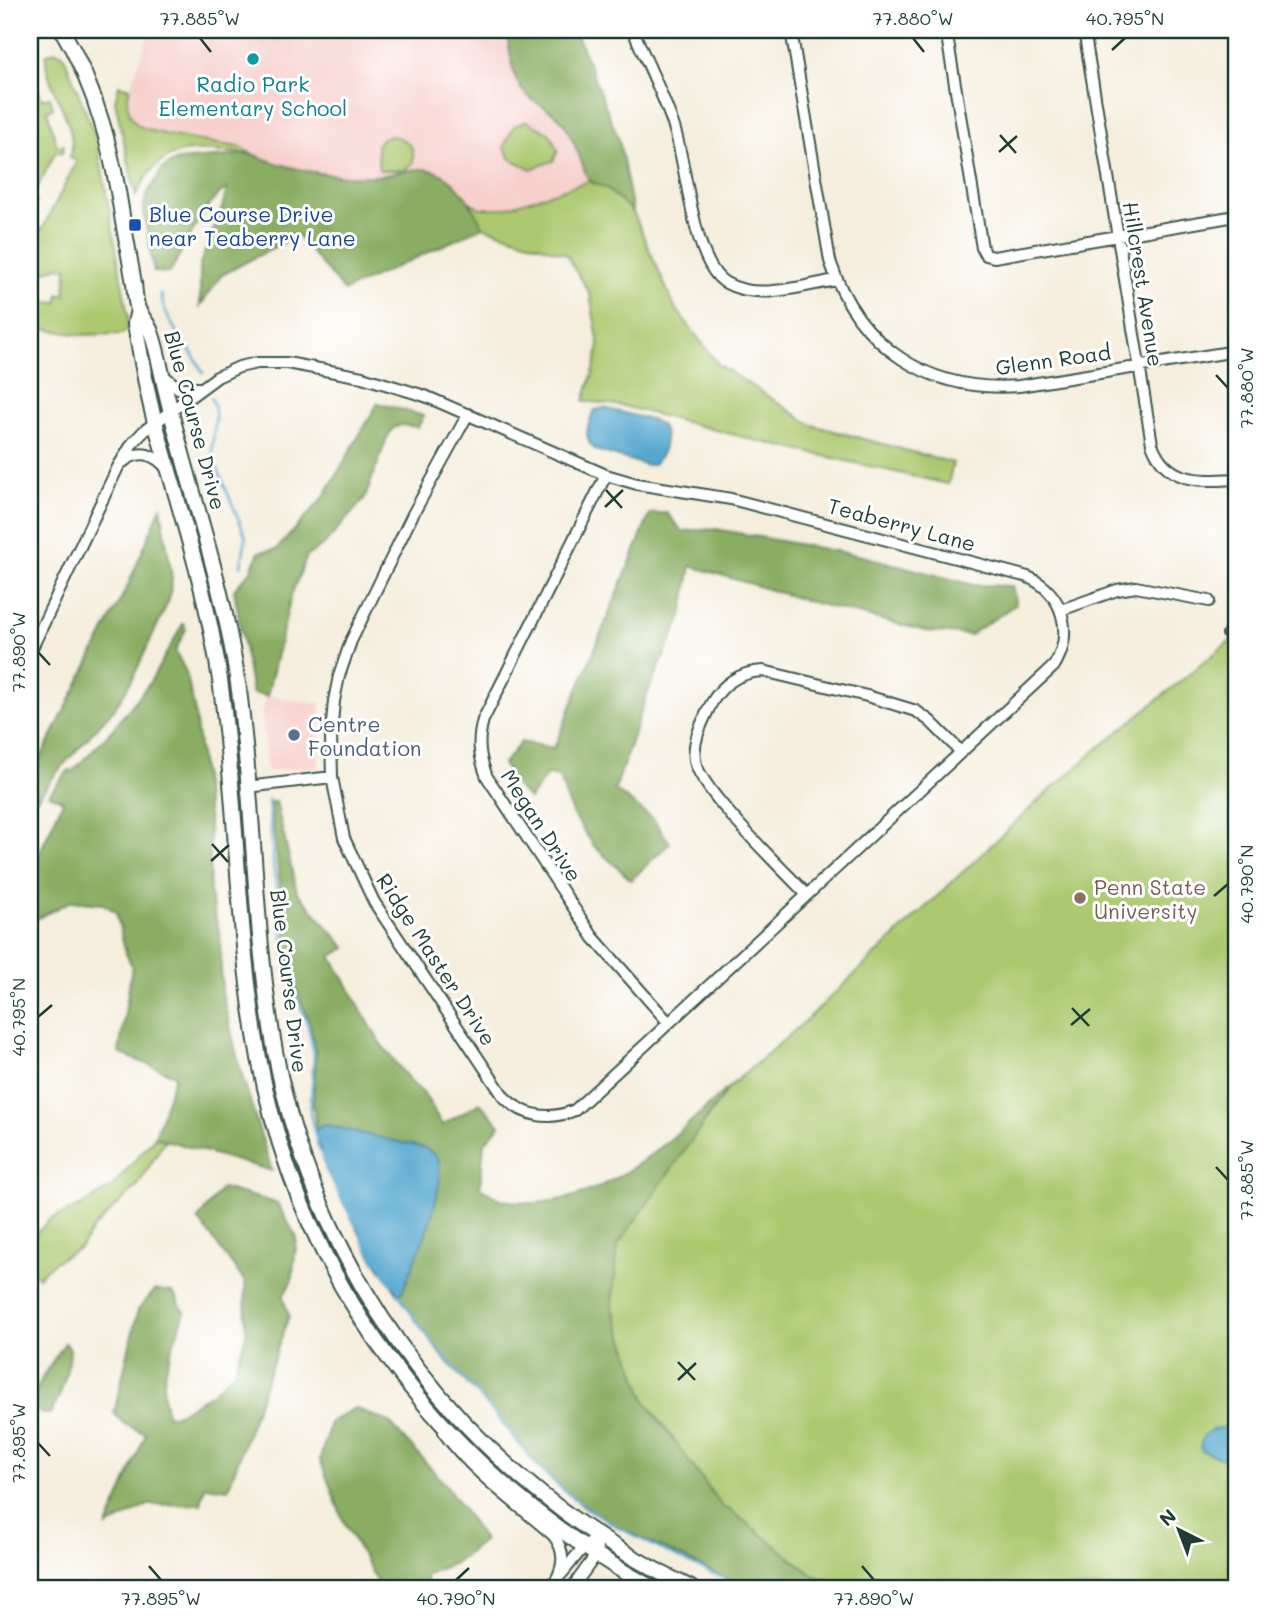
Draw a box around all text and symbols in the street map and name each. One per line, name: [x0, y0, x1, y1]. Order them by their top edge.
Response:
text: 77.885°W: [160, 6, 240, 30]
text: 77.880°W: [873, 6, 953, 30]
text: 40.795°N: [1086, 6, 1164, 30]
marker: Radio Park Elementary School: [245, 51, 261, 67]
place label: Radio Park Elementary School: [159, 70, 347, 121]
place label: Blue Course Drive near Teaberry Lane: [149, 200, 356, 251]
street label: Hillcrest Avenue: [1118, 200, 1170, 368]
marker: Blue Course Drive near Teaberry Lane: [127, 217, 143, 233]
street label: Blue Course Drive: [159, 327, 233, 513]
street label: Glenn Road: [994, 338, 1112, 380]
text: 77.880°W: [1234, 348, 1258, 428]
street label: Teaberry Lane: [825, 491, 979, 557]
text: 77.890°W: [6, 612, 30, 692]
place label: Centre Foundation: [308, 710, 421, 761]
marker: Centre Foundation: [286, 727, 302, 743]
street label: Megan Drive: [496, 764, 588, 886]
text: 40.790°N: [1234, 845, 1258, 923]
street label: Ridge Master Drive: [371, 868, 503, 1050]
place label: Penn State University: [1094, 873, 1206, 924]
street label: Blue Course Drive: [265, 888, 315, 1074]
marker: Penn State University: [1072, 890, 1088, 906]
text: 40.795°N: [6, 978, 30, 1056]
text: 77.885°W: [1234, 1140, 1258, 1220]
text: 77.895°W: [6, 1403, 30, 1483]
north arrow: [1144, 1496, 1214, 1566]
text: N: [1154, 1503, 1181, 1531]
text: 77.895°W: [121, 1586, 201, 1610]
text: 40.790°N: [417, 1586, 495, 1610]
text: 77.890°W: [834, 1586, 914, 1610]

